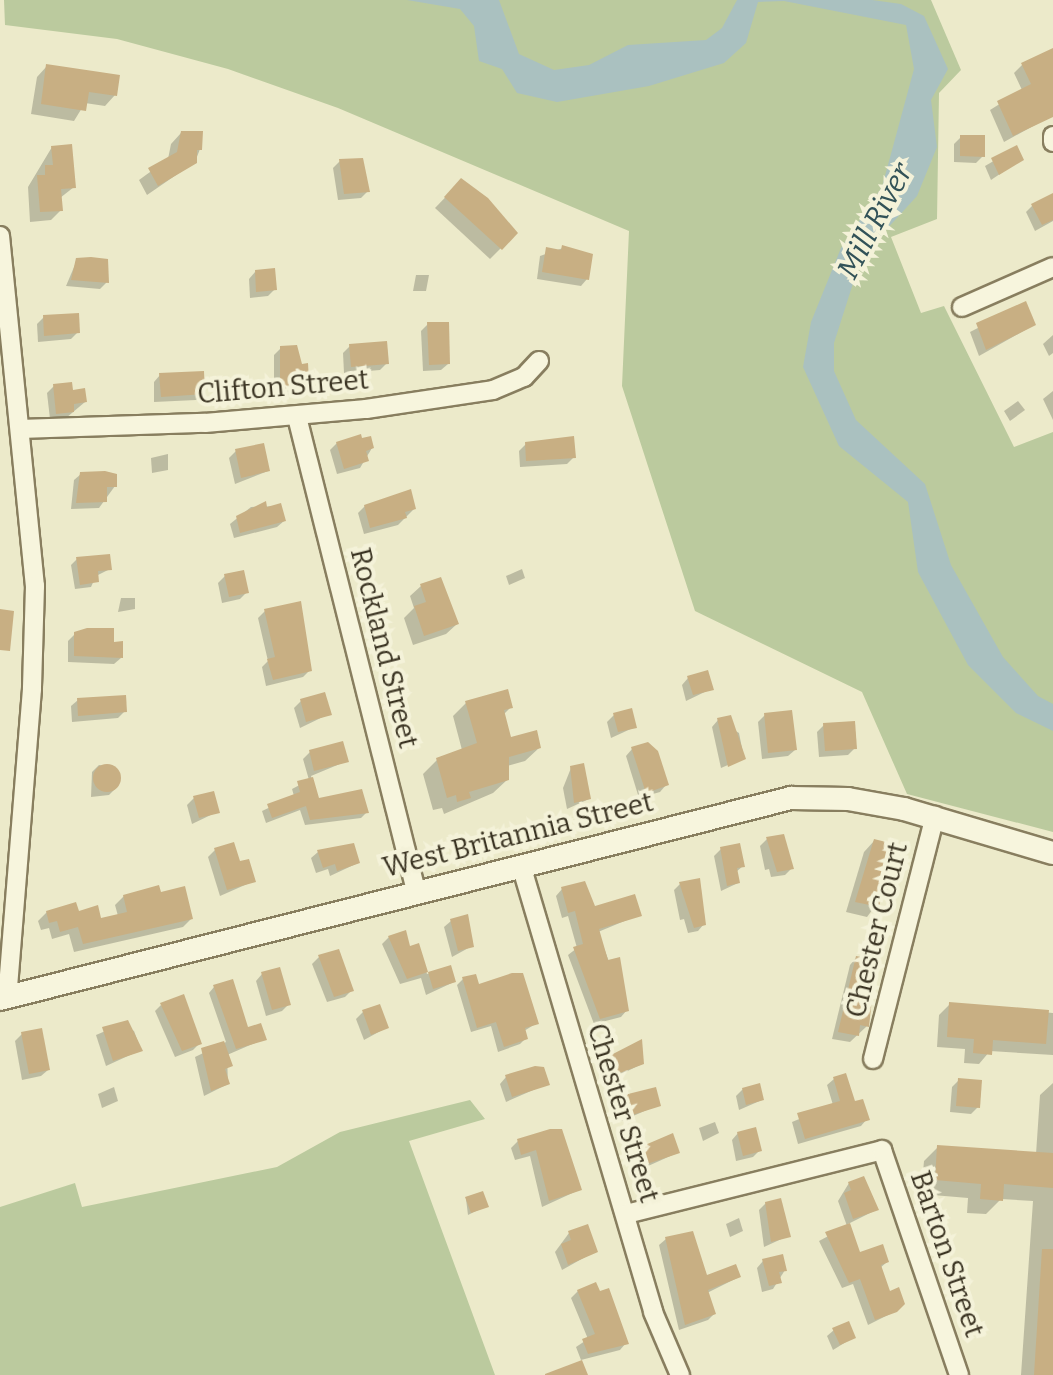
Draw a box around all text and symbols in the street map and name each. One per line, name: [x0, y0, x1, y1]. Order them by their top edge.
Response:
water label: Mill River: [830, 157, 920, 285]
street label: Clifton Street: [196, 363, 370, 411]
street label: Rockland Street: [343, 544, 425, 752]
street label: West Britannia Street: [379, 785, 657, 885]
street label: Chester Court: [839, 839, 915, 1021]
street label: Chester Street: [580, 1019, 666, 1207]
street label: Barton Street: [903, 1167, 991, 1341]

